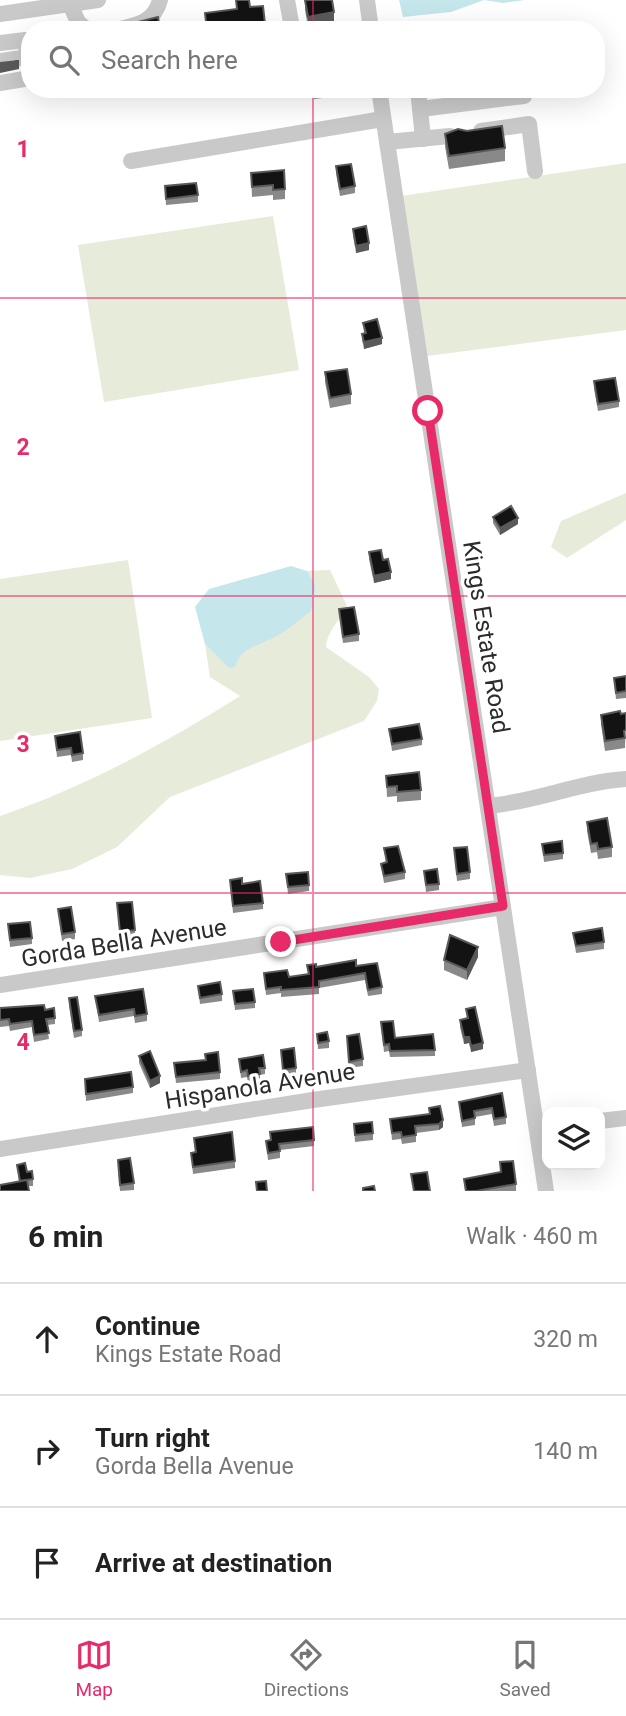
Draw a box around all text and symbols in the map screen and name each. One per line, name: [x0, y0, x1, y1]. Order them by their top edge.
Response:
search box: [21, 21, 605, 98]
icon: search: [45, 41, 83, 79]
text: Search here: [101, 45, 238, 75]
text: 1: [16, 136, 30, 163]
route start: [412, 395, 443, 426]
text: 2: [16, 434, 30, 461]
street label: Kings Estate Road: [457, 539, 515, 735]
text: 3: [16, 731, 30, 758]
street label: Gorda Bella Avenue: [19, 913, 229, 973]
route end: [265, 926, 296, 957]
text: 4: [16, 1029, 30, 1056]
street label: Hispanola Avenue: [163, 1057, 357, 1115]
map controls: [542, 1107, 605, 1170]
button: layers: [542, 1107, 605, 1170]
text: 6 min: [28, 1219, 103, 1254]
text: Walk · 460 m: [466, 1223, 598, 1250]
text: Continue: [95, 1311, 200, 1341]
icon: ahead: [28, 1320, 66, 1358]
text: 320 m: [533, 1326, 598, 1353]
text: Kings Estate Road: [95, 1341, 281, 1368]
text: Turn right: [95, 1423, 210, 1453]
icon: right: [28, 1432, 66, 1470]
text: 140 m: [533, 1438, 598, 1465]
text: Gorda Bella Avenue: [95, 1453, 294, 1480]
icon: arrive: [28, 1544, 66, 1582]
text: Arrive at destination: [95, 1548, 332, 1578]
tab: Map: [75, 1636, 113, 1701]
tab: Directions: [264, 1636, 349, 1701]
tab: Saved: [499, 1636, 551, 1701]

